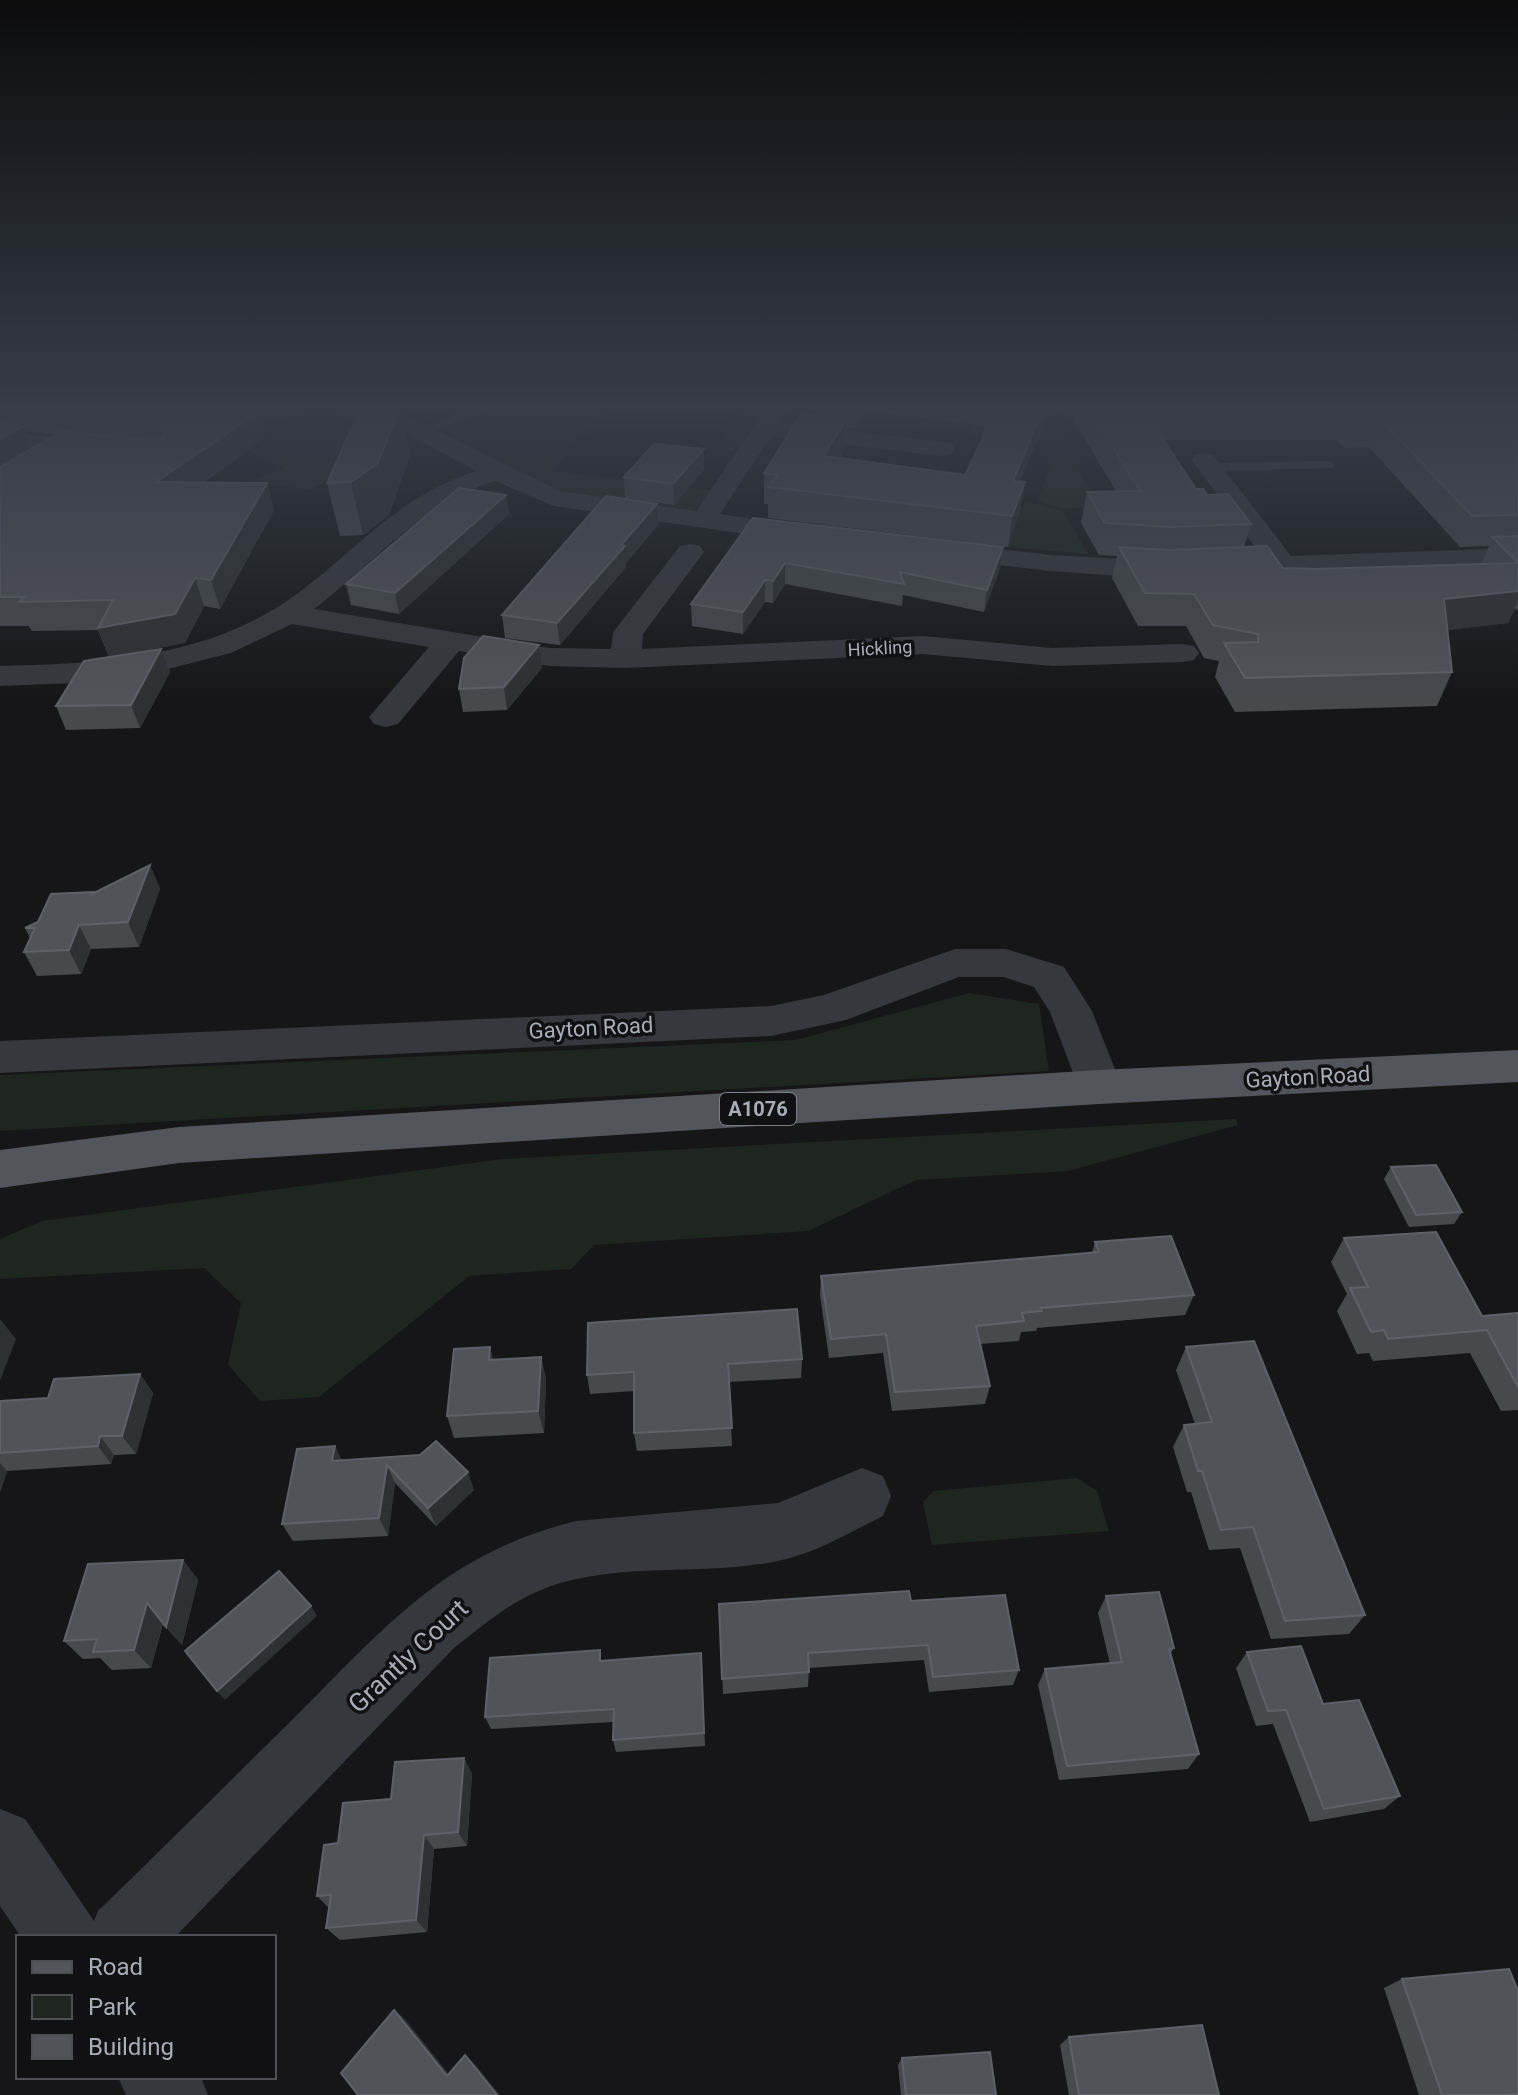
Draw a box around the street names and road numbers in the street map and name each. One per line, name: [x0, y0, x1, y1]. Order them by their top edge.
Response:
street label: Hickling: [847, 636, 913, 660]
street label: Gayton Road: [528, 1012, 654, 1044]
street label: Gayton Road: [1245, 1061, 1371, 1093]
road number: A1076: [720, 1093, 796, 1125]
street label: Grantly Court: [342, 1593, 474, 1719]

